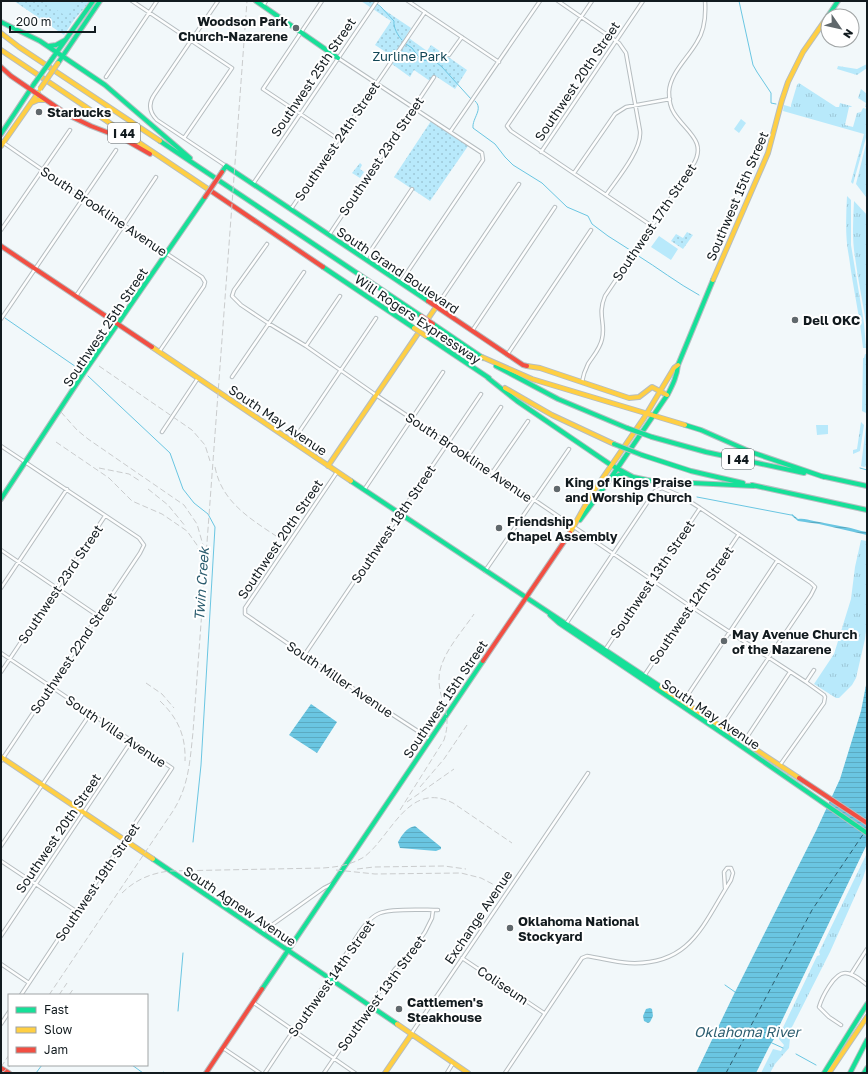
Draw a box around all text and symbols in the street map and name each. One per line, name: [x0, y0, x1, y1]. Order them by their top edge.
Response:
scale bar: [10, 8, 95, 34]
north arrow: [820, 8, 860, 48]
place label: Woodson Park Church-Nazarene: [178, 13, 288, 44]
text: 200 m: [16, 14, 51, 29]
street label: Southwest 25th Street: [267, 14, 359, 140]
street label: Southwest 20th Street: [531, 18, 623, 144]
marker: Woodson Park Church-Nazarene: [291, 23, 301, 33]
text: N: [841, 27, 856, 41]
park label: Zurline Park: [372, 48, 448, 64]
street label: Southwest 24th Street: [291, 78, 383, 204]
street label: Southwest 23rd Street: [335, 93, 427, 219]
place label: Starbucks: [47, 104, 111, 120]
marker: Starbucks: [34, 107, 44, 117]
road number: I 44: [108, 123, 140, 143]
street label: Southwest 15th Street: [702, 129, 772, 263]
street label: Southwest 17th Street: [609, 160, 699, 284]
street label: South Brookline Avenue: [38, 163, 170, 259]
street label: South Grand Boulevard: [334, 223, 462, 317]
street label: Southwest 25th Street: [59, 264, 151, 390]
street label: Will Rogers Expressway: [352, 271, 485, 368]
place label: Dell OKC: [803, 312, 860, 328]
marker: Dell OKC: [790, 315, 800, 325]
street label: South May Avenue: [226, 381, 330, 459]
street label: South Brookline Avenue: [403, 409, 535, 505]
road number: I 44: [722, 449, 754, 469]
street label: Southwest 18th Street: [347, 462, 439, 586]
place label: King of Kings Praise and Worship Church: [565, 474, 692, 505]
street label: Southwest 20th Street: [234, 476, 326, 602]
marker: King of Kings Praise and Worship Church: [552, 484, 562, 494]
place label: Friendship Chapel Assembly: [507, 513, 618, 544]
street label: Southwest 13th Street: [606, 517, 698, 641]
street label: Southwest 23rd Street: [14, 521, 106, 647]
marker: Friendship Chapel Assembly: [494, 523, 504, 533]
street label: Southwest 12th Street: [645, 543, 737, 667]
water label: Twin Creek: [190, 545, 212, 621]
street label: Southwest 22nd Street: [26, 589, 120, 717]
place label: May Avenue Church of the Nazarene: [732, 626, 857, 657]
marker: May Avenue Church of the Nazarene: [719, 636, 729, 646]
street label: South Miller Avenue: [284, 637, 396, 721]
street label: Southwest 15th Street: [399, 637, 491, 761]
street label: South May Avenue: [659, 675, 763, 753]
street label: South Villa Avenue: [63, 692, 169, 770]
street label: Southwest 20th Street: [12, 770, 104, 896]
street label: Southwest 19th Street: [51, 820, 143, 944]
street label: South Agnew Avenue: [181, 862, 299, 950]
street label: Exchange Avenue: [441, 867, 515, 967]
place label: Oklahoma National Stockyard: [518, 913, 640, 944]
street label: Southwest 14th Street: [284, 916, 378, 1040]
marker: Oklahoma National Stockyard: [505, 923, 515, 933]
street label: Southwest 13th Street: [334, 932, 428, 1054]
street label: Coliseum: [474, 962, 532, 1008]
legend: [8, 994, 148, 1066]
place label: Cattlemen's Steakhouse: [407, 994, 483, 1025]
text: Fast: [44, 1002, 69, 1017]
marker: Cattlemen's Steakhouse: [394, 1004, 404, 1014]
text: Slow: [44, 1022, 72, 1037]
water label: Oklahoma River: [694, 1023, 802, 1040]
text: Jam: [44, 1042, 68, 1057]

